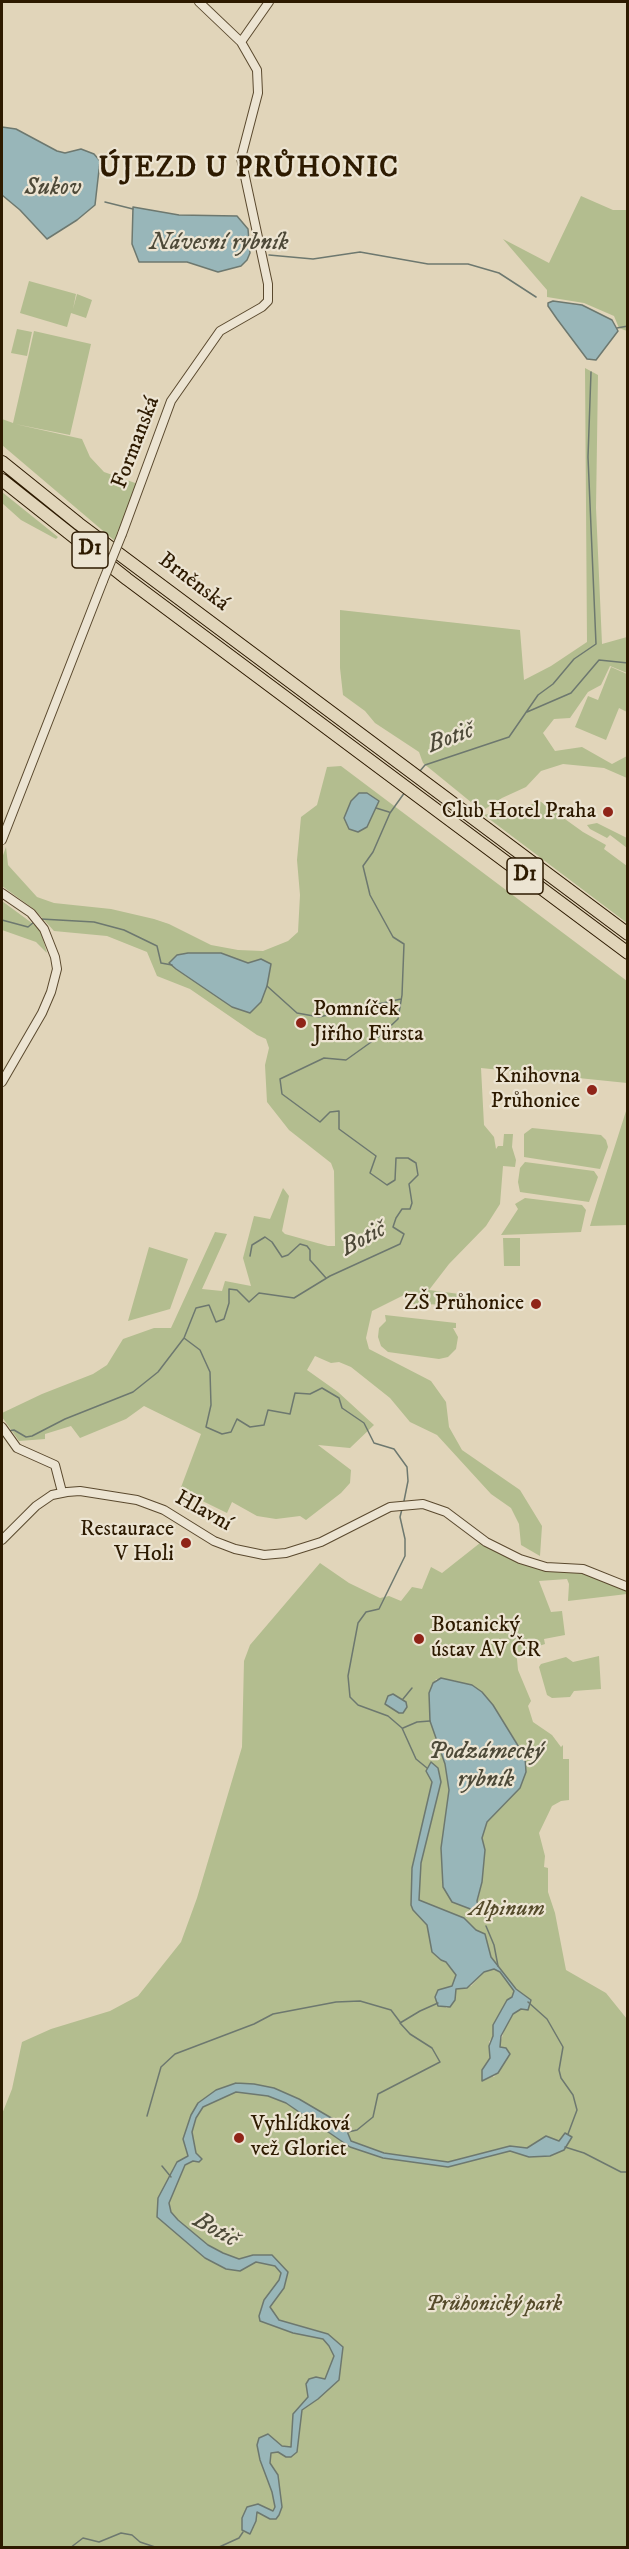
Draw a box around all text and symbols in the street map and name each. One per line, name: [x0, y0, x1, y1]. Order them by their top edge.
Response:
district label: ÚJEZD U PRŮHONIC: [99, 153, 399, 187]
water label: Sukov: [25, 175, 81, 203]
water label: Návesní rybník: [149, 230, 289, 258]
street label: Formanská: [107, 393, 167, 493]
road number: D1: [72, 532, 108, 568]
street label: Brněnská: [152, 548, 234, 618]
water label: Botič: [424, 717, 478, 761]
place label: Club Hotel Praha: [442, 799, 596, 825]
marker: Club Hotel Praha: [601, 805, 615, 819]
road number: D1: [507, 858, 543, 894]
place label: Pomníček Jiřího Fürsta: [313, 997, 424, 1048]
marker: Pomníček Jiřího Fürsta: [294, 1016, 308, 1030]
place label: Knihovna Průhonice: [491, 1064, 580, 1116]
marker: Knihovna Průhonice: [585, 1083, 599, 1097]
water label: Botič: [337, 1216, 391, 1264]
place label: ZŠ Průhonice: [404, 1291, 524, 1317]
marker: ZŠ Průhonice: [529, 1297, 543, 1311]
street label: Hlavní: [170, 1486, 236, 1538]
place label: Restaurace V Holi: [80, 1517, 174, 1568]
marker: Restaurace V Holi: [179, 1536, 193, 1550]
place label: Botanický ústav AV ČR: [431, 1613, 541, 1664]
marker: Botanický ústav AV ČR: [412, 1632, 426, 1646]
water label: Podzámecký rybník: [428, 1739, 544, 1795]
park label: Alpinum: [469, 1897, 545, 1923]
place label: Vyhlídková vež Gloriet: [251, 2112, 350, 2164]
marker: Vyhlídková vež Gloriet: [232, 2131, 246, 2145]
water label: Botič: [188, 2207, 242, 2255]
park label: Průhonický park: [426, 2292, 562, 2318]

